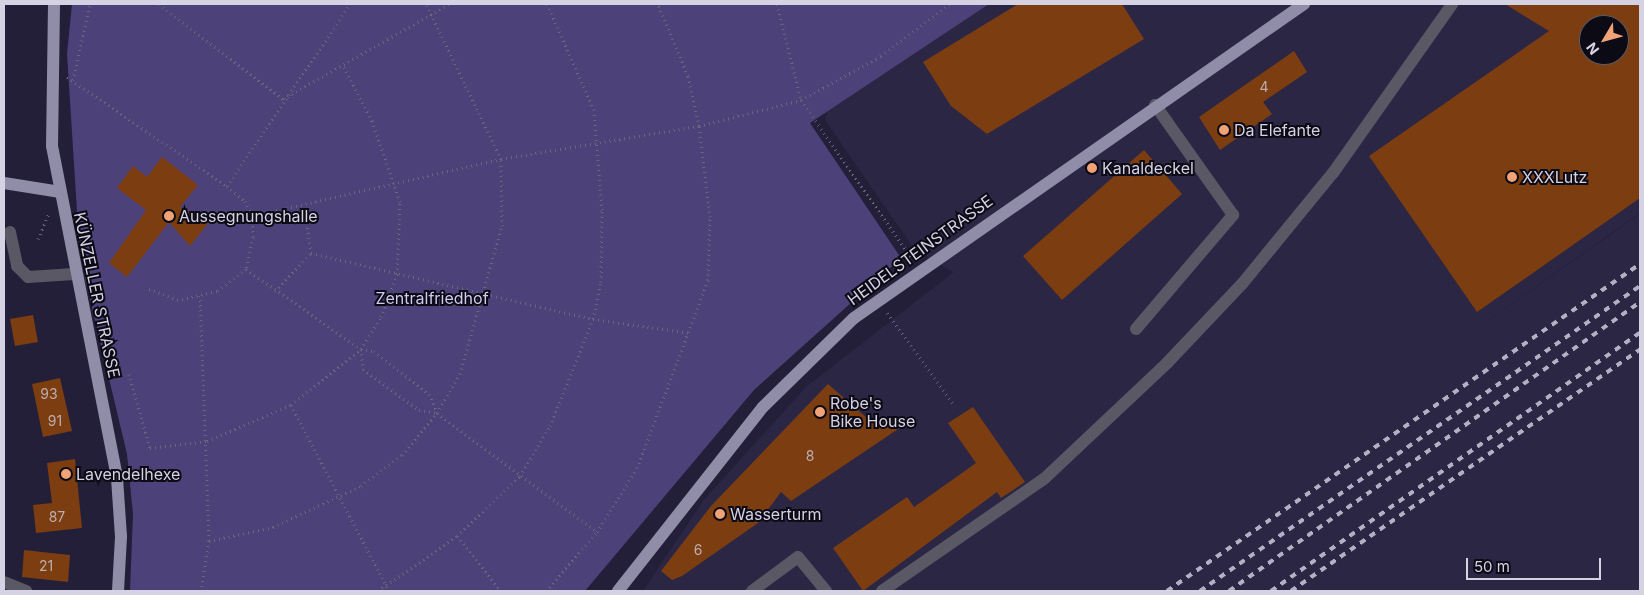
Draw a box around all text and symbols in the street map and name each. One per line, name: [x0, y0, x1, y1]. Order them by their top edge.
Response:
north arrow: [1579, 15, 1629, 65]
text: N: [1582, 39, 1602, 58]
house number: 4: [1259, 79, 1269, 95]
place label: Da Elefante: [1234, 120, 1320, 140]
marker: Da Elefante: [1218, 124, 1230, 136]
place label: Kanaldeckel: [1102, 158, 1194, 178]
marker: Kanaldeckel: [1086, 162, 1098, 174]
place label: XXXLutz: [1522, 167, 1587, 187]
marker: XXXLutz: [1506, 171, 1518, 183]
street label: HEIDELSTEINSTRASSE: [844, 191, 996, 309]
place label: Aussegnungshalle: [179, 206, 318, 226]
street label: KÜNZELLER STRASSE: [70, 210, 124, 380]
marker: Aussegnungshalle: [163, 210, 175, 222]
park label: Zentralfriedhof: [375, 288, 489, 308]
house number: 93: [40, 386, 58, 402]
place label: Robe's Bike House: [830, 393, 915, 431]
marker: Robe's Bike House: [814, 406, 826, 418]
house number: 91: [48, 413, 62, 429]
house number: 8: [806, 448, 814, 464]
place label: Lavendelhexe: [76, 464, 180, 484]
marker: Lavendelhexe: [60, 468, 72, 480]
place label: Wasserturm: [730, 504, 821, 524]
marker: Wasserturm: [714, 508, 726, 520]
house number: 87: [49, 509, 65, 525]
house number: 6: [694, 542, 702, 558]
scale bar: [1469, 548, 1604, 580]
text: 50 m: [1474, 557, 1510, 576]
house number: 21: [39, 558, 53, 574]

